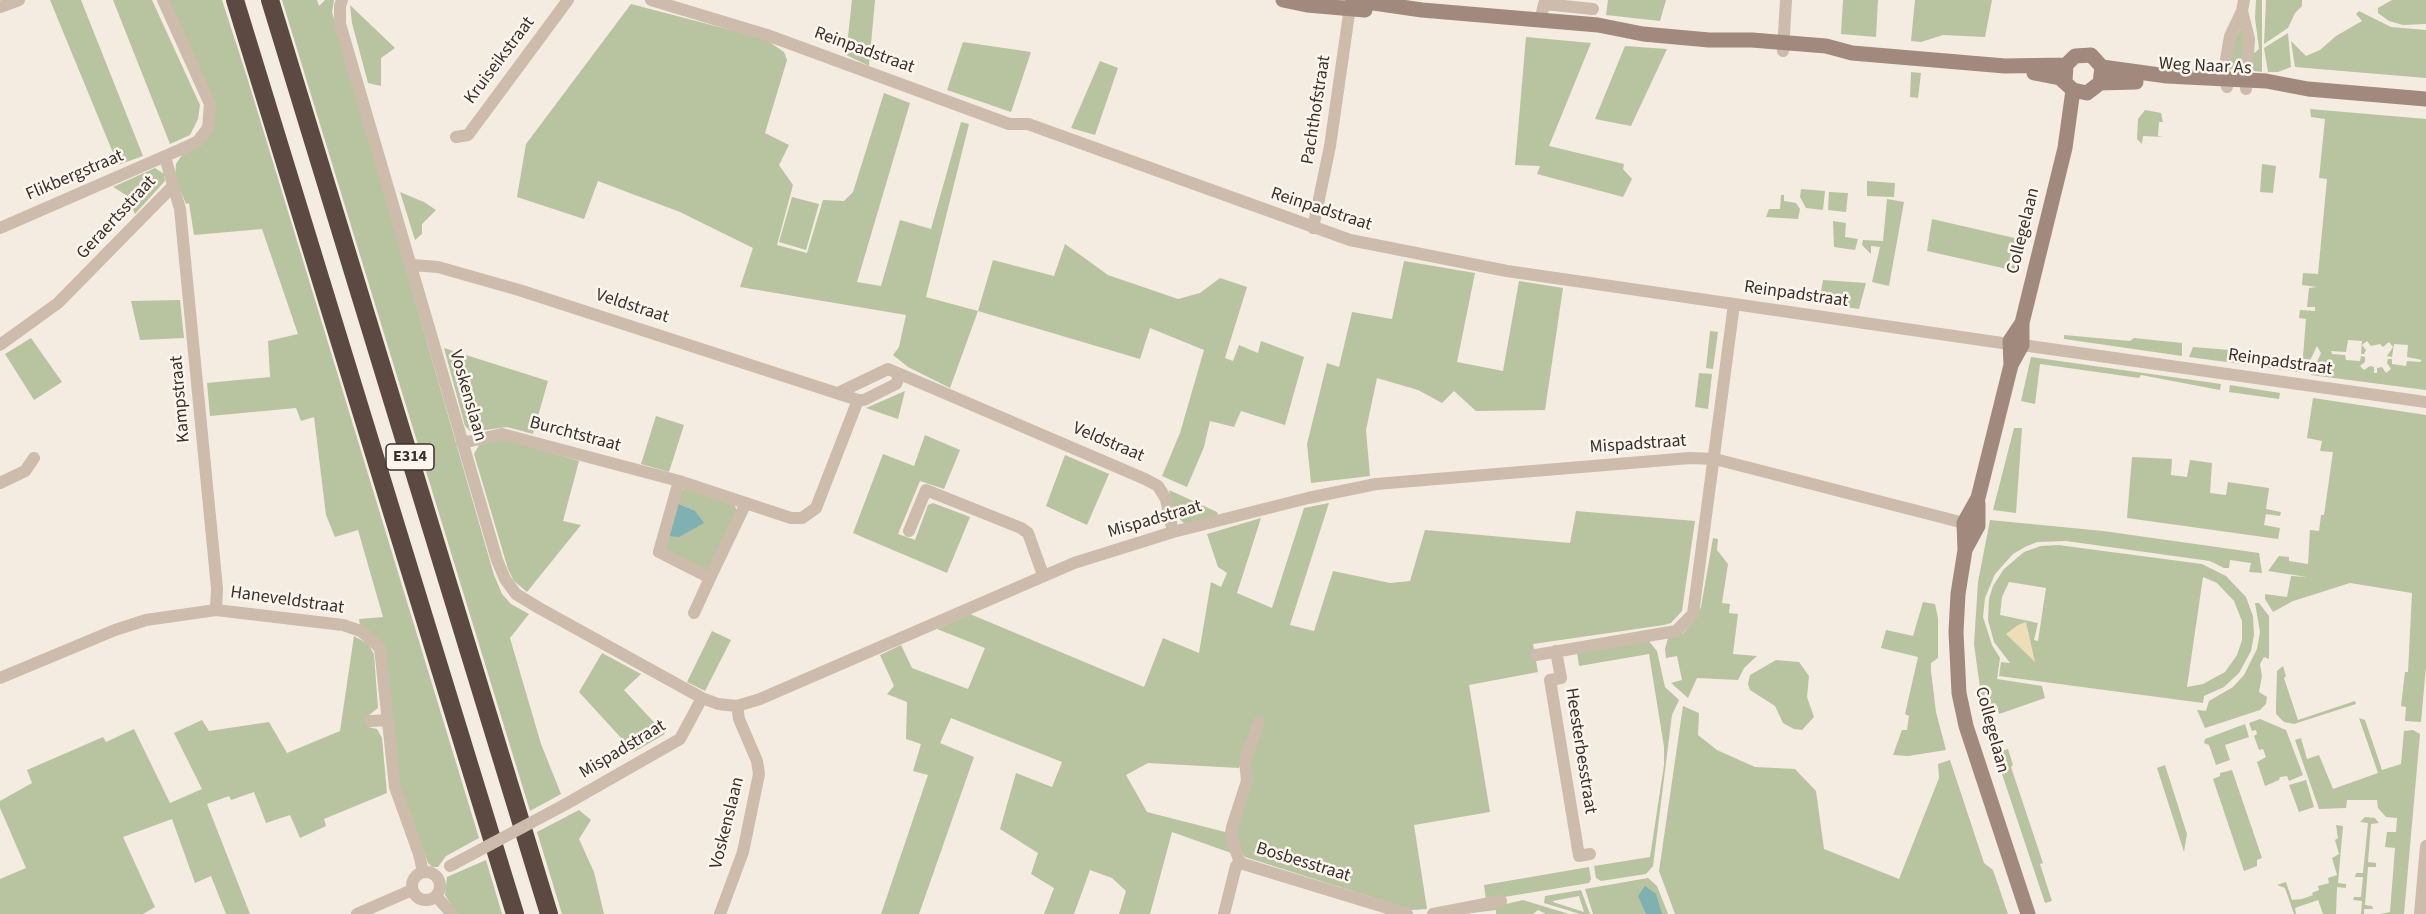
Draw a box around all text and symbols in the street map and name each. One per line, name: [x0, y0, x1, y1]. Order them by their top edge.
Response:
street label: Kruiseikstraat: [460, 13, 540, 109]
street label: Reinpadstraat: [811, 23, 917, 79]
street label: Pachthofstraat: [1298, 54, 1336, 166]
street label: Weg Naar As: [2158, 54, 2252, 80]
street label: Flikbergstraat: [23, 146, 127, 206]
street label: Geraertsstraat: [73, 172, 161, 264]
street label: Reinpadstraat: [1268, 183, 1374, 237]
street label: Collegelaan: [2003, 186, 2045, 276]
street label: Reinpadstraat: [1742, 277, 1850, 313]
street label: Veldstraat: [593, 285, 671, 329]
street label: Reinpadstraat: [2226, 345, 2334, 381]
street label: Voskenslaan: [444, 348, 490, 444]
street label: Kampstraat: [166, 355, 196, 443]
street label: Burchtstraat: [527, 412, 623, 458]
street label: Veldstraat: [1069, 418, 1147, 468]
street label: Mispadstraat: [1589, 431, 1687, 459]
road number: E314: [386, 444, 434, 470]
street label: Mispadstraat: [1105, 496, 1205, 544]
street label: Haneveldstraat: [229, 582, 345, 620]
street label: Collegelaan: [1969, 685, 2013, 775]
street label: Heesterbesstraat: [1559, 686, 1601, 816]
street label: Mispadstraat: [576, 716, 670, 784]
street label: Voskenslaan: [706, 775, 750, 871]
street label: Bosbesstraat: [1253, 838, 1353, 888]

